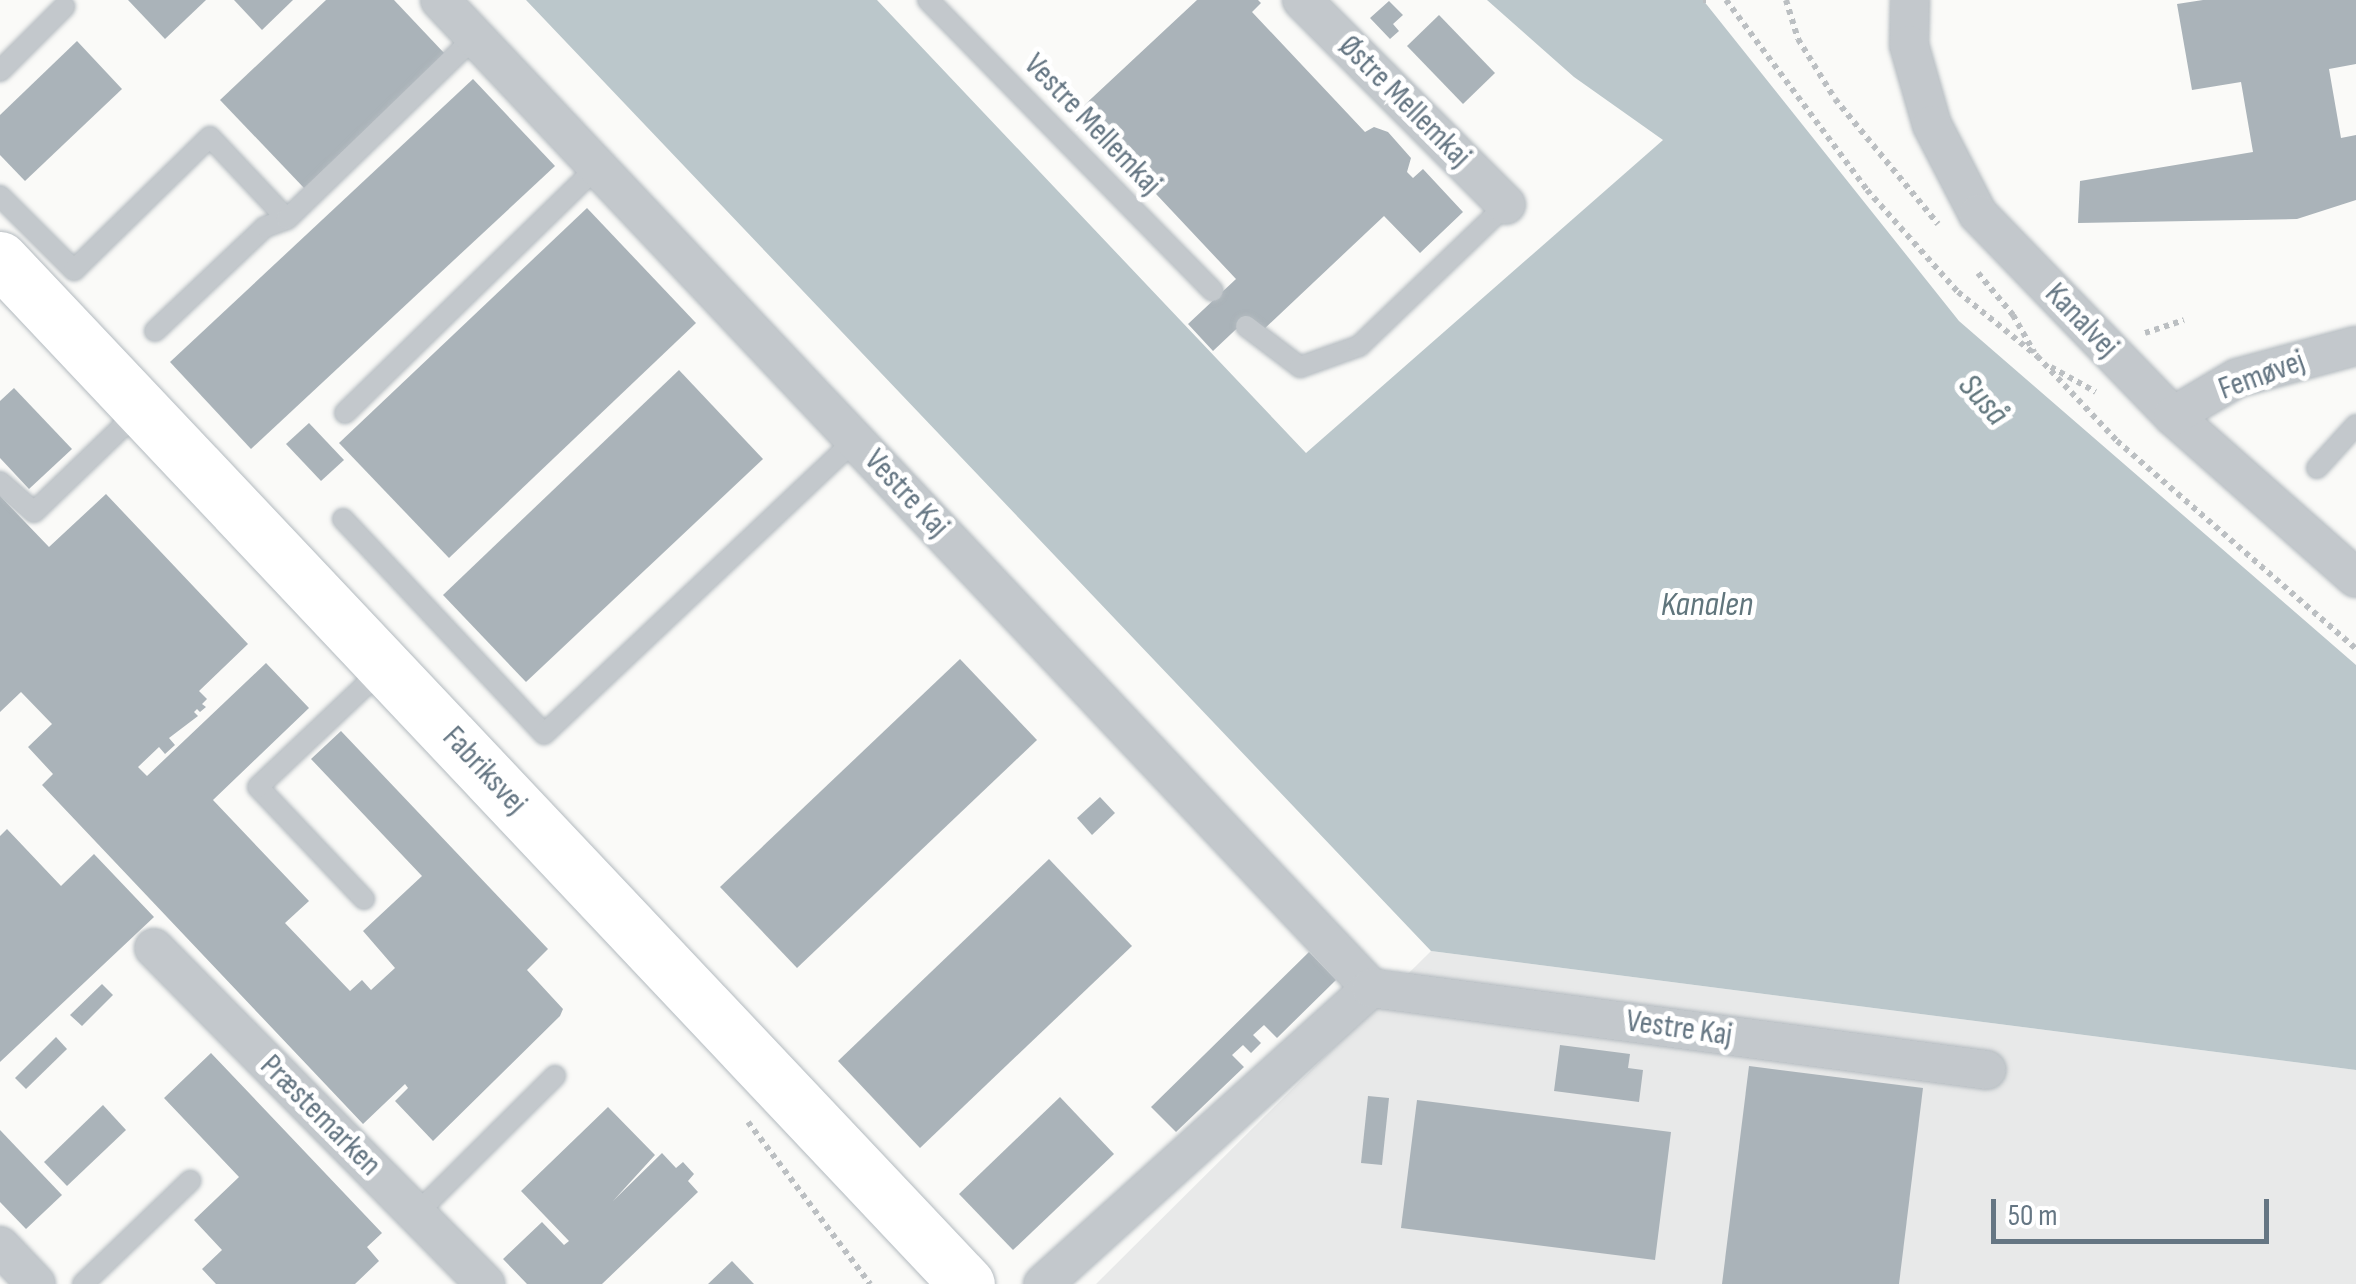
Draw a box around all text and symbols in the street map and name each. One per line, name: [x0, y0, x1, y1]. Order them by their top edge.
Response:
street label: Østre Mellemkaj: [1330, 28, 1478, 176]
street label: Vestre Mellemkaj: [1015, 46, 1169, 204]
street label: Kanalvej: [2036, 276, 2126, 366]
street label: Femøvej: [2214, 343, 2310, 409]
water label: Suså: [1949, 365, 2017, 435]
street label: Vestre Kaj: [856, 442, 956, 546]
water label: Kanalen: [1661, 584, 1753, 626]
street label: Fabriksvej: [434, 719, 534, 823]
street label: Vestre Kaj: [1624, 1003, 1734, 1055]
street label: Præstemarken: [251, 1047, 389, 1185]
scale bar: [1996, 1179, 2274, 1241]
text: 50 m: [2008, 1198, 2057, 1234]

